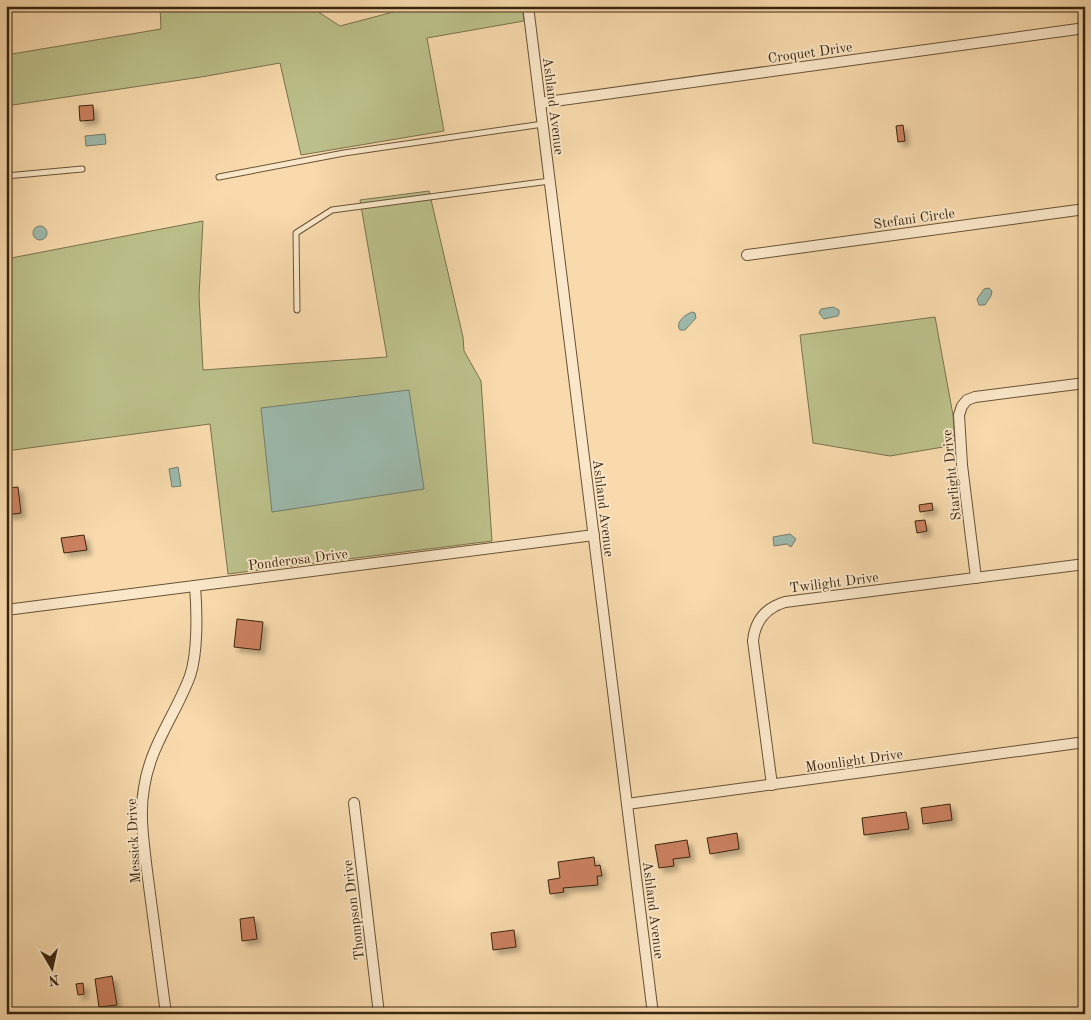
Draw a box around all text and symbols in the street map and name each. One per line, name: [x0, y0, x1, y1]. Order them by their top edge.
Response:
street label: Croquet Drive: [767, 40, 853, 66]
street label: Ashland Avenue: [540, 56, 566, 156]
street label: Stefani Circle: [873, 206, 956, 232]
street label: Starlight Drive: [940, 429, 964, 521]
street label: Ashland Avenue: [590, 458, 616, 558]
street label: Ponderosa Drive: [248, 547, 349, 573]
street label: Twilight Drive: [789, 571, 880, 595]
street label: Moonlight Drive: [804, 747, 904, 775]
street label: Messick Drive: [125, 798, 143, 884]
street label: Thompson Drive: [341, 859, 367, 961]
street label: Ashland Avenue: [640, 860, 666, 960]
north arrow: [28, 942, 78, 992]
text: N: [47, 972, 60, 988]

